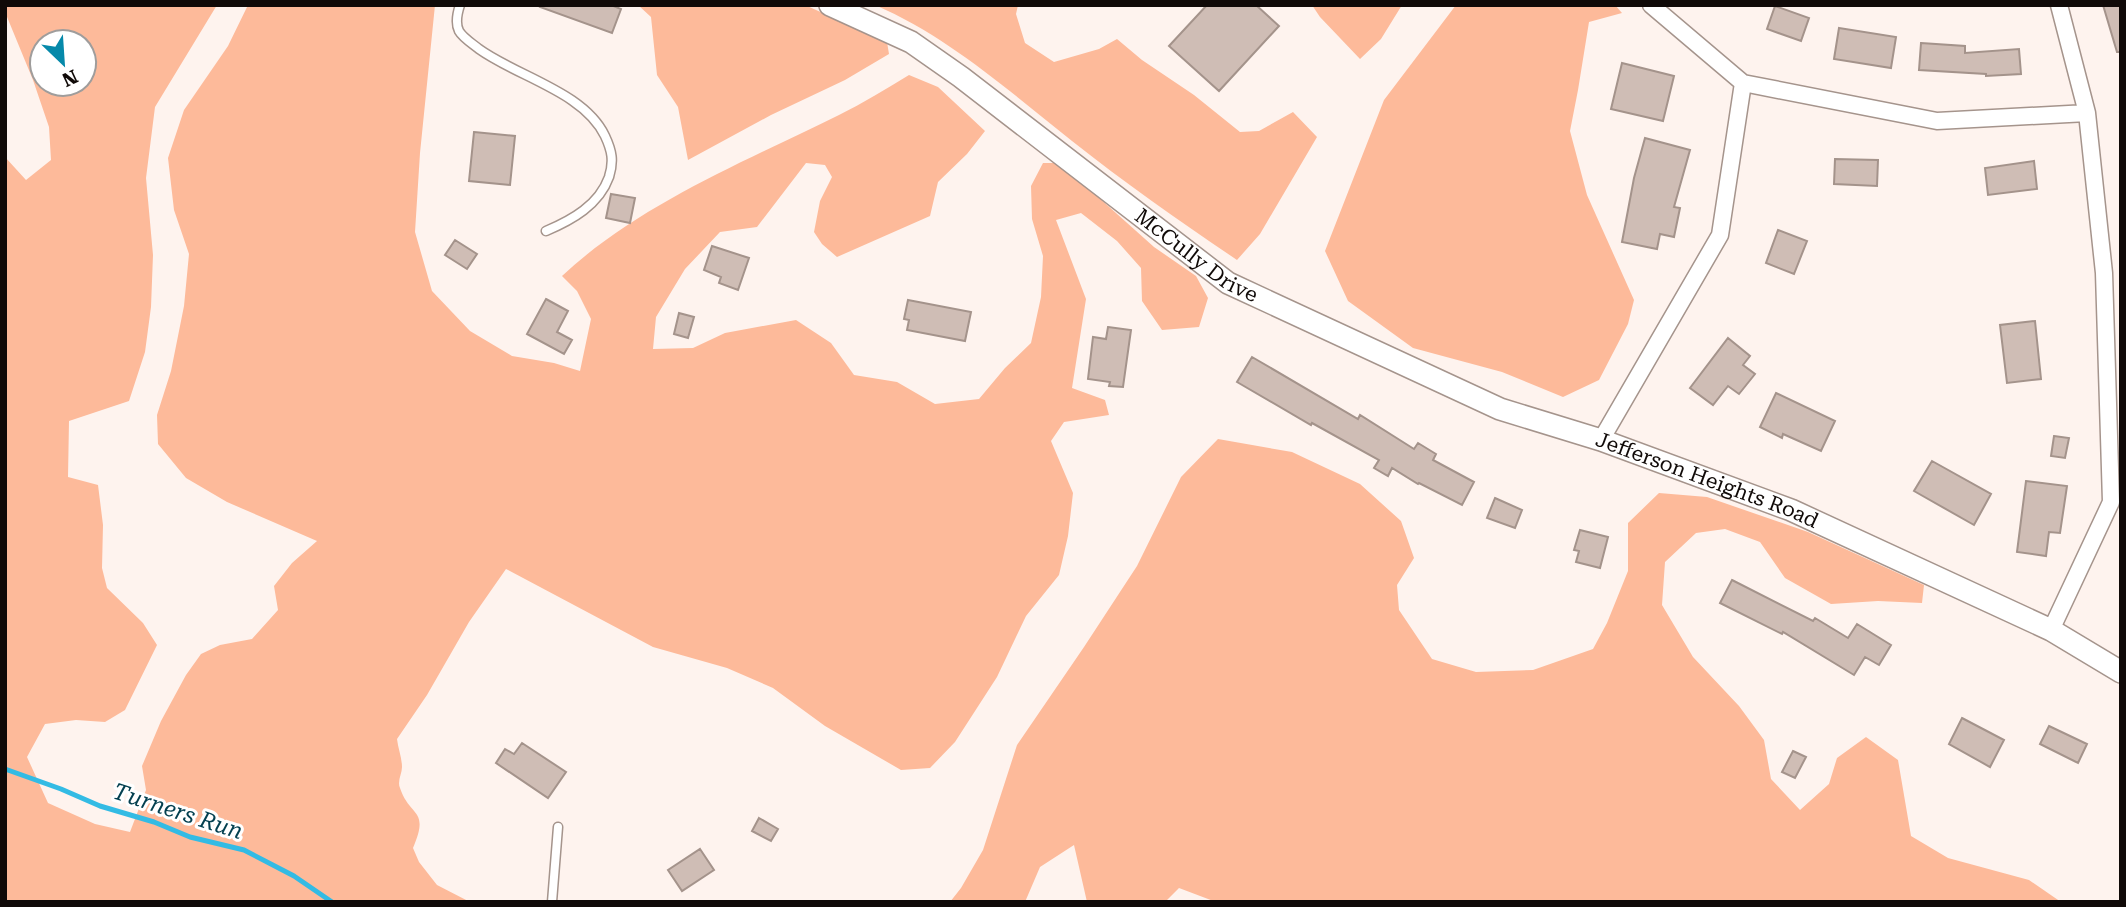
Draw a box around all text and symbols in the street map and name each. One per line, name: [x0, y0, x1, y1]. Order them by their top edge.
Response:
north arrow: [28, 28, 98, 98]
text: N: [58, 64, 81, 92]
street label: McCully Drive: [1130, 204, 1262, 307]
street label: Jefferson Heights Road: [1592, 427, 1823, 533]
water label: Turners Run: [109, 778, 246, 845]

